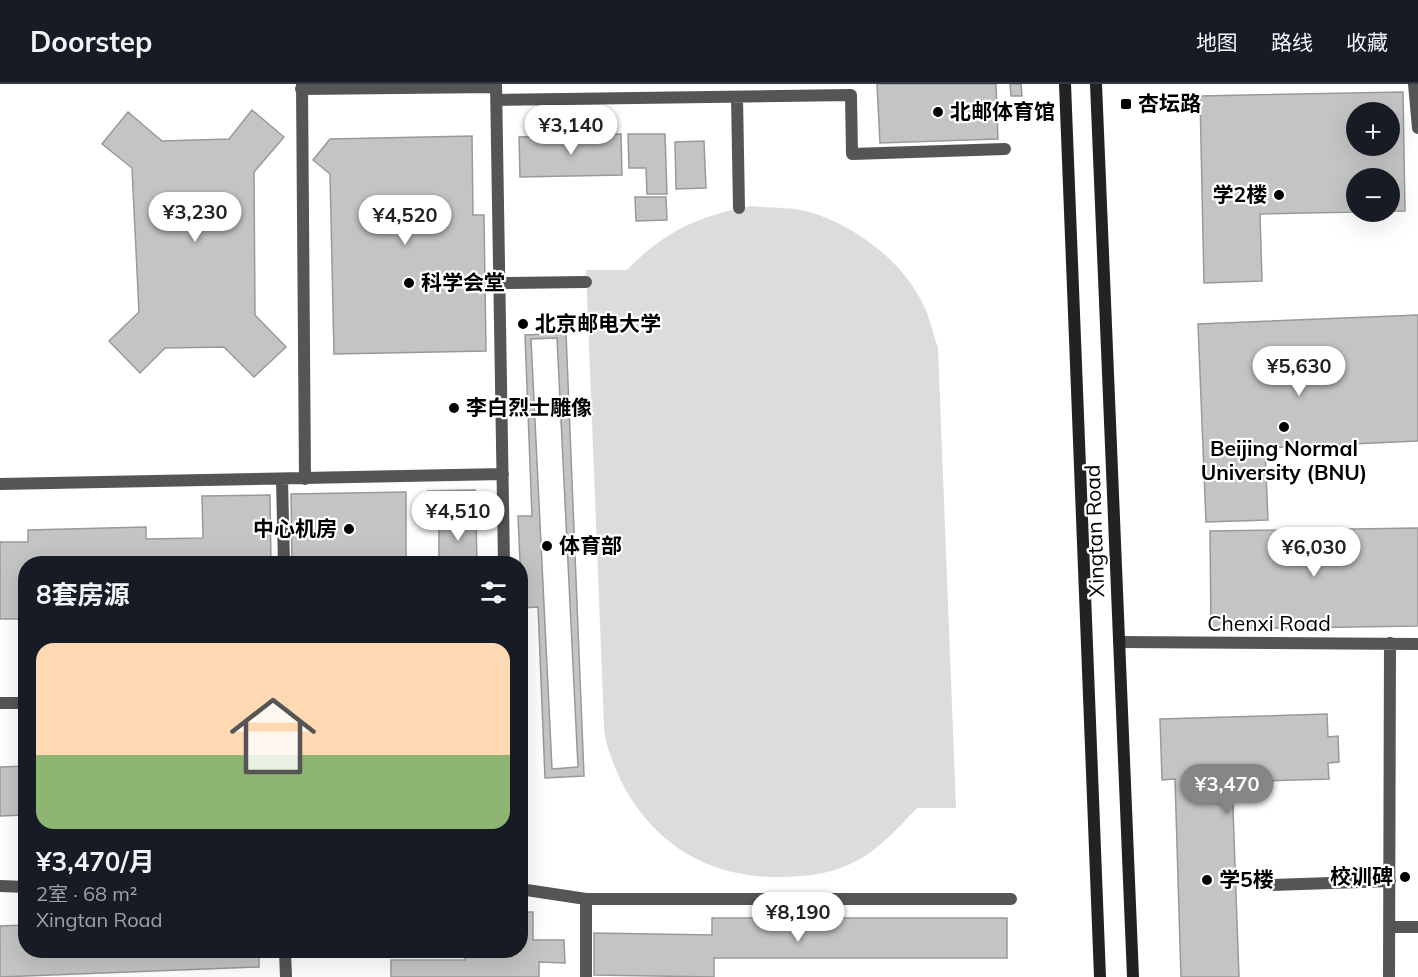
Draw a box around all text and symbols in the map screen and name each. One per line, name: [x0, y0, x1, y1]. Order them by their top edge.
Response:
text: Doorstep: [30, 24, 152, 59]
text: 地图: [1196, 29, 1238, 55]
text: 路线: [1271, 29, 1313, 55]
text: 收藏: [1346, 29, 1388, 55]
place label: 杏坛路: [1138, 90, 1201, 116]
marker: 杏坛路: [1119, 97, 1133, 111]
place label: 北邮体育馆: [950, 98, 1055, 124]
map controls: [1346, 102, 1400, 222]
button: +: [1346, 102, 1400, 156]
pin: ¥3,140: [522, 105, 620, 156]
marker: 北邮体育馆: [931, 105, 945, 119]
text: ¥3,140: [539, 112, 603, 137]
button: −: [1346, 168, 1400, 222]
place label: 学2楼: [1212, 181, 1267, 207]
marker: 学2楼: [1272, 188, 1286, 202]
pin: ¥3,230: [146, 192, 244, 243]
pin: ¥4,520: [356, 195, 454, 246]
text: ¥3,230: [163, 199, 227, 224]
text: ¥4,520: [373, 202, 437, 227]
place label: 科学会堂: [421, 269, 505, 295]
marker: 科学会堂: [402, 276, 416, 290]
place label: 北京邮电大学: [535, 310, 661, 336]
marker: 北京邮电大学: [516, 317, 530, 331]
pin: ¥5,630: [1250, 346, 1348, 397]
text: ¥5,630: [1267, 353, 1331, 378]
place label: 李白烈士雕像: [466, 394, 592, 420]
marker: 李白烈士雕像: [447, 401, 461, 415]
marker: Beijing Normal University (BNU): [1277, 420, 1291, 434]
place label: Beijing Normal University (BNU): [1201, 435, 1367, 485]
street label: Xingtan Road: [1079, 464, 1109, 598]
pin: ¥4,510: [409, 491, 507, 542]
text: ¥4,510: [426, 498, 490, 523]
place label: 中心机房: [253, 515, 337, 541]
marker: 中心机房: [342, 522, 356, 536]
pin: ¥6,030: [1265, 527, 1363, 578]
place label: 体育部: [559, 532, 622, 558]
text: ¥6,030: [1282, 534, 1346, 559]
marker: 体育部: [540, 539, 554, 553]
icon: filters: [477, 576, 510, 609]
text: 8套房源: [36, 578, 130, 611]
street label: Chenxi Road: [1207, 610, 1331, 636]
icon: home: [219, 682, 327, 790]
pin: ¥3,470: [1178, 764, 1276, 815]
text: ¥3,470: [1195, 771, 1259, 796]
text: ¥3,470/月: [36, 845, 155, 878]
place label: 校训碑: [1330, 863, 1393, 889]
place label: 学5楼: [1219, 866, 1274, 892]
marker: 校训碑: [1398, 870, 1412, 884]
marker: 学5楼: [1200, 873, 1214, 887]
text: 2室 · 68 m²: [36, 881, 137, 906]
pin: ¥8,190: [749, 892, 847, 943]
text: ¥8,190: [766, 899, 830, 924]
text: Xingtan Road: [36, 907, 163, 932]

